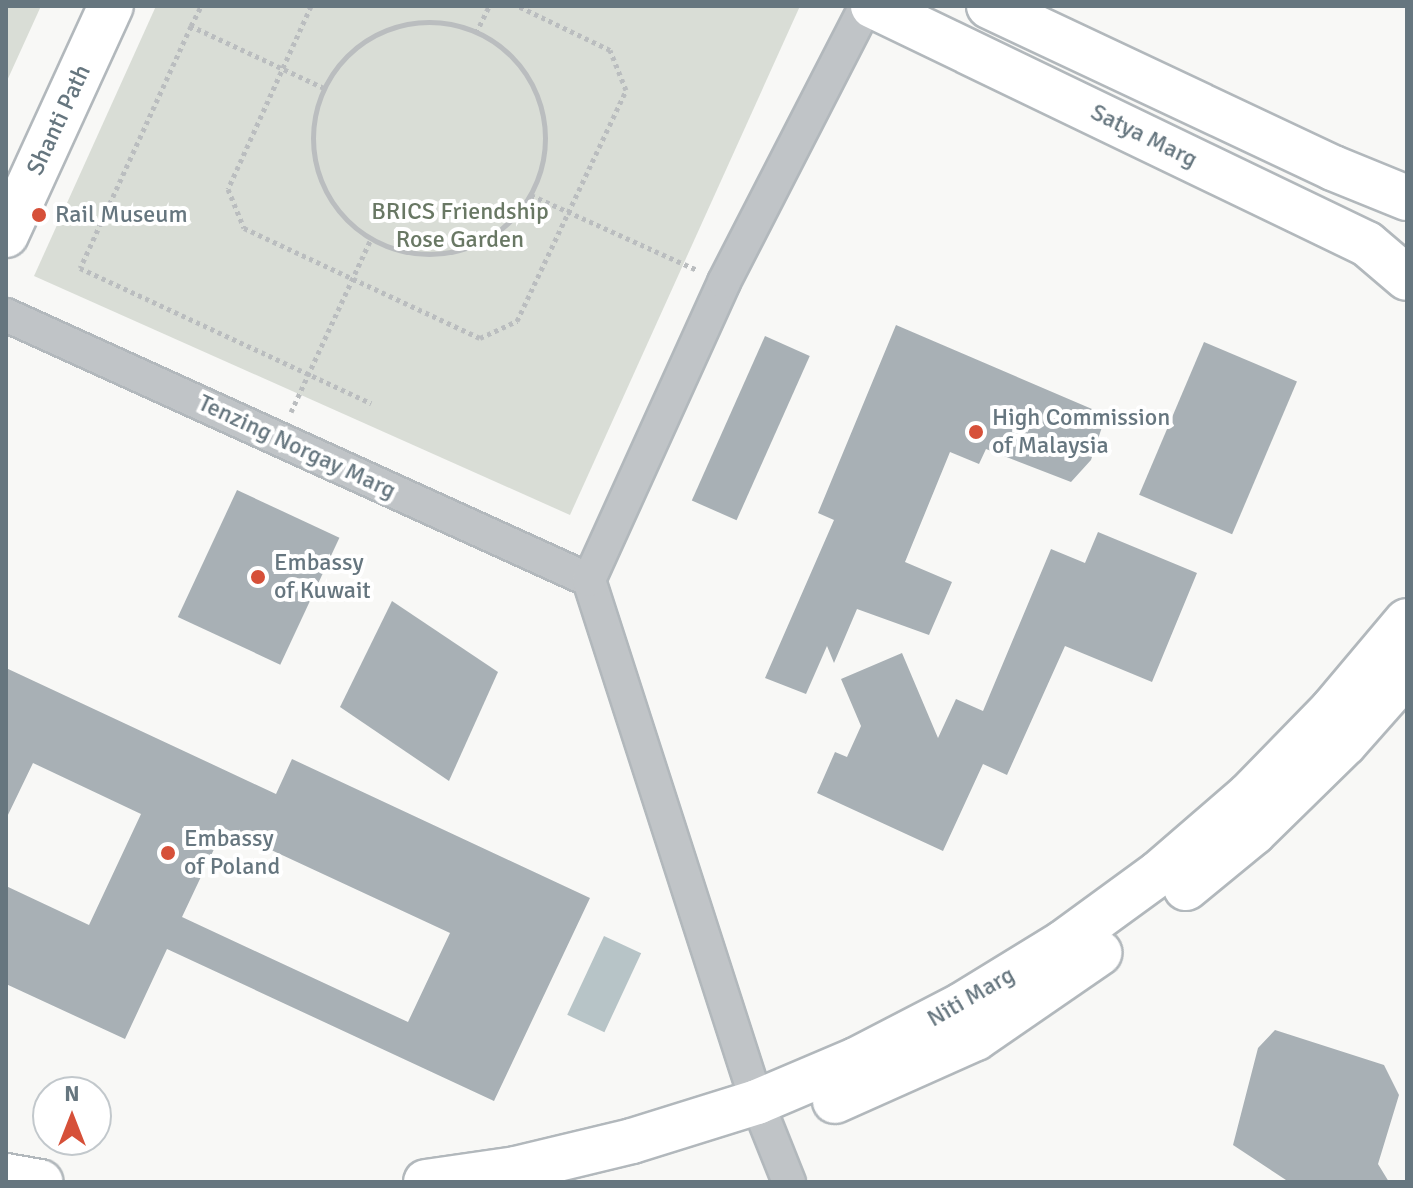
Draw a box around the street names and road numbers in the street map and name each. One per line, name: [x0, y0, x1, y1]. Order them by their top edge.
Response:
street label: Shanti Path: [21, 60, 97, 180]
street label: Satya Marg: [1086, 98, 1202, 174]
street label: Tenzing Norgay Marg: [194, 389, 400, 505]
street label: Niti Marg: [922, 961, 1020, 1033]

